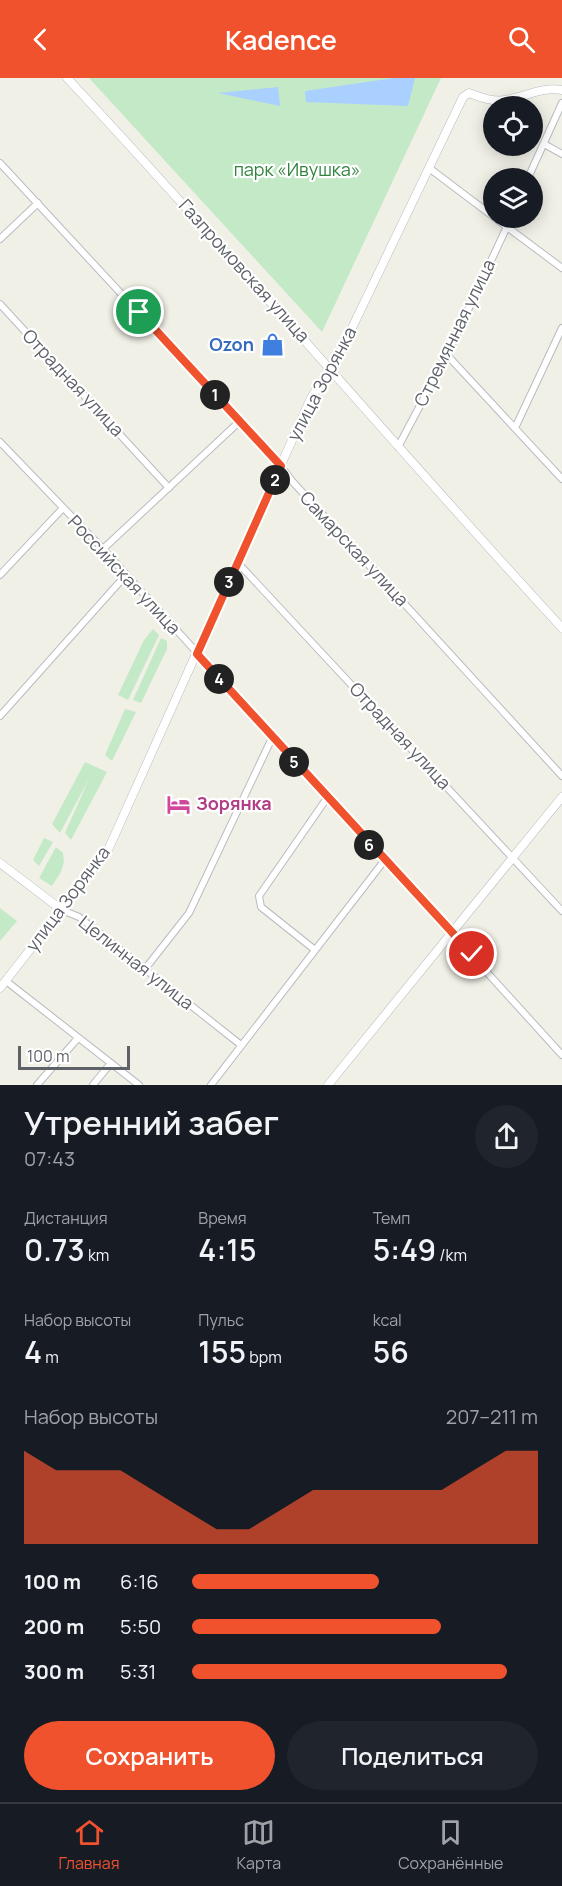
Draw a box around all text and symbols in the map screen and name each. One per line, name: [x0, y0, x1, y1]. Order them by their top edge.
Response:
text: Kadence: [225, 21, 337, 58]
icon: back: [24, 23, 57, 56]
icon: search: [505, 23, 538, 56]
map controls: [483, 96, 543, 228]
button: locate: [483, 96, 543, 156]
park label: парк «Ивушка»: [234, 157, 360, 181]
button: layers: [483, 168, 543, 228]
street label: Газпромовская улица: [174, 194, 316, 347]
street label: Стремянная улица: [408, 255, 500, 410]
pin: [113, 286, 164, 337]
icon: arrive: [122, 295, 155, 328]
street label: улица Зорянка: [281, 322, 361, 445]
street label: Отрадная улица: [18, 323, 130, 441]
place label: Ozon: [209, 332, 254, 356]
shop icon: Ozon: [259, 332, 285, 358]
pin: 1: [200, 380, 230, 410]
text: 1: [211, 384, 219, 406]
pin: 2: [260, 465, 290, 495]
text: 2: [270, 469, 280, 491]
street label: Самарская улица: [295, 486, 414, 611]
street label: Российская улица: [63, 509, 186, 639]
pin: 3: [214, 567, 244, 597]
text: 3: [224, 571, 234, 593]
pin: 4: [204, 664, 234, 694]
text: 4: [214, 668, 224, 690]
street label: Отрадная улица: [345, 676, 457, 794]
pin: 5: [279, 747, 309, 777]
text: 5: [289, 751, 299, 773]
hotel icon: Зорянка: [165, 791, 191, 817]
place label: Зорянка: [196, 791, 272, 815]
pin: 6: [354, 830, 384, 860]
text: 6: [364, 834, 374, 856]
street label: улица Зорянка: [20, 841, 115, 956]
street label: Целинная улица: [74, 910, 199, 1015]
pin: [446, 928, 497, 979]
icon: check: [455, 937, 488, 970]
scale bar: [18, 1043, 130, 1070]
text: 100 m: [27, 1045, 70, 1067]
text: Утренний забег: [24, 1100, 279, 1145]
button: share: [475, 1105, 538, 1168]
text: 07:43: [24, 1145, 75, 1172]
text: Дистанция: [24, 1207, 108, 1229]
text: Время: [198, 1207, 247, 1229]
text: Темп: [373, 1207, 410, 1229]
text: 0.73: [24, 1229, 85, 1270]
text: 4:15: [198, 1229, 256, 1270]
text: 5:49: [373, 1229, 436, 1270]
text: km: [85, 1244, 109, 1266]
text: /km: [436, 1244, 467, 1266]
text: Набор высоты: [24, 1309, 131, 1331]
text: Пульс: [198, 1309, 244, 1331]
text: kcal: [373, 1309, 402, 1331]
text: 4: [24, 1331, 42, 1372]
text: 155: [198, 1331, 246, 1372]
text: 56: [373, 1331, 409, 1372]
text: m: [42, 1346, 59, 1368]
text: bpm: [246, 1346, 282, 1368]
text: Набор высоты: [24, 1403, 158, 1430]
text: 207–211 m: [446, 1403, 538, 1430]
text: 100 m: [24, 1568, 81, 1595]
text: 6:16: [120, 1568, 159, 1595]
text: 200 m: [24, 1613, 84, 1640]
text: 5:50: [120, 1613, 161, 1640]
text: 300 m: [24, 1658, 84, 1685]
text: 5:31: [120, 1658, 156, 1685]
button: Сохранить: [24, 1721, 275, 1790]
button: Поделиться: [287, 1721, 538, 1790]
tab: Главная: [59, 1816, 120, 1874]
tab: Карта: [237, 1816, 281, 1874]
tab: Сохранённые: [398, 1816, 503, 1874]

